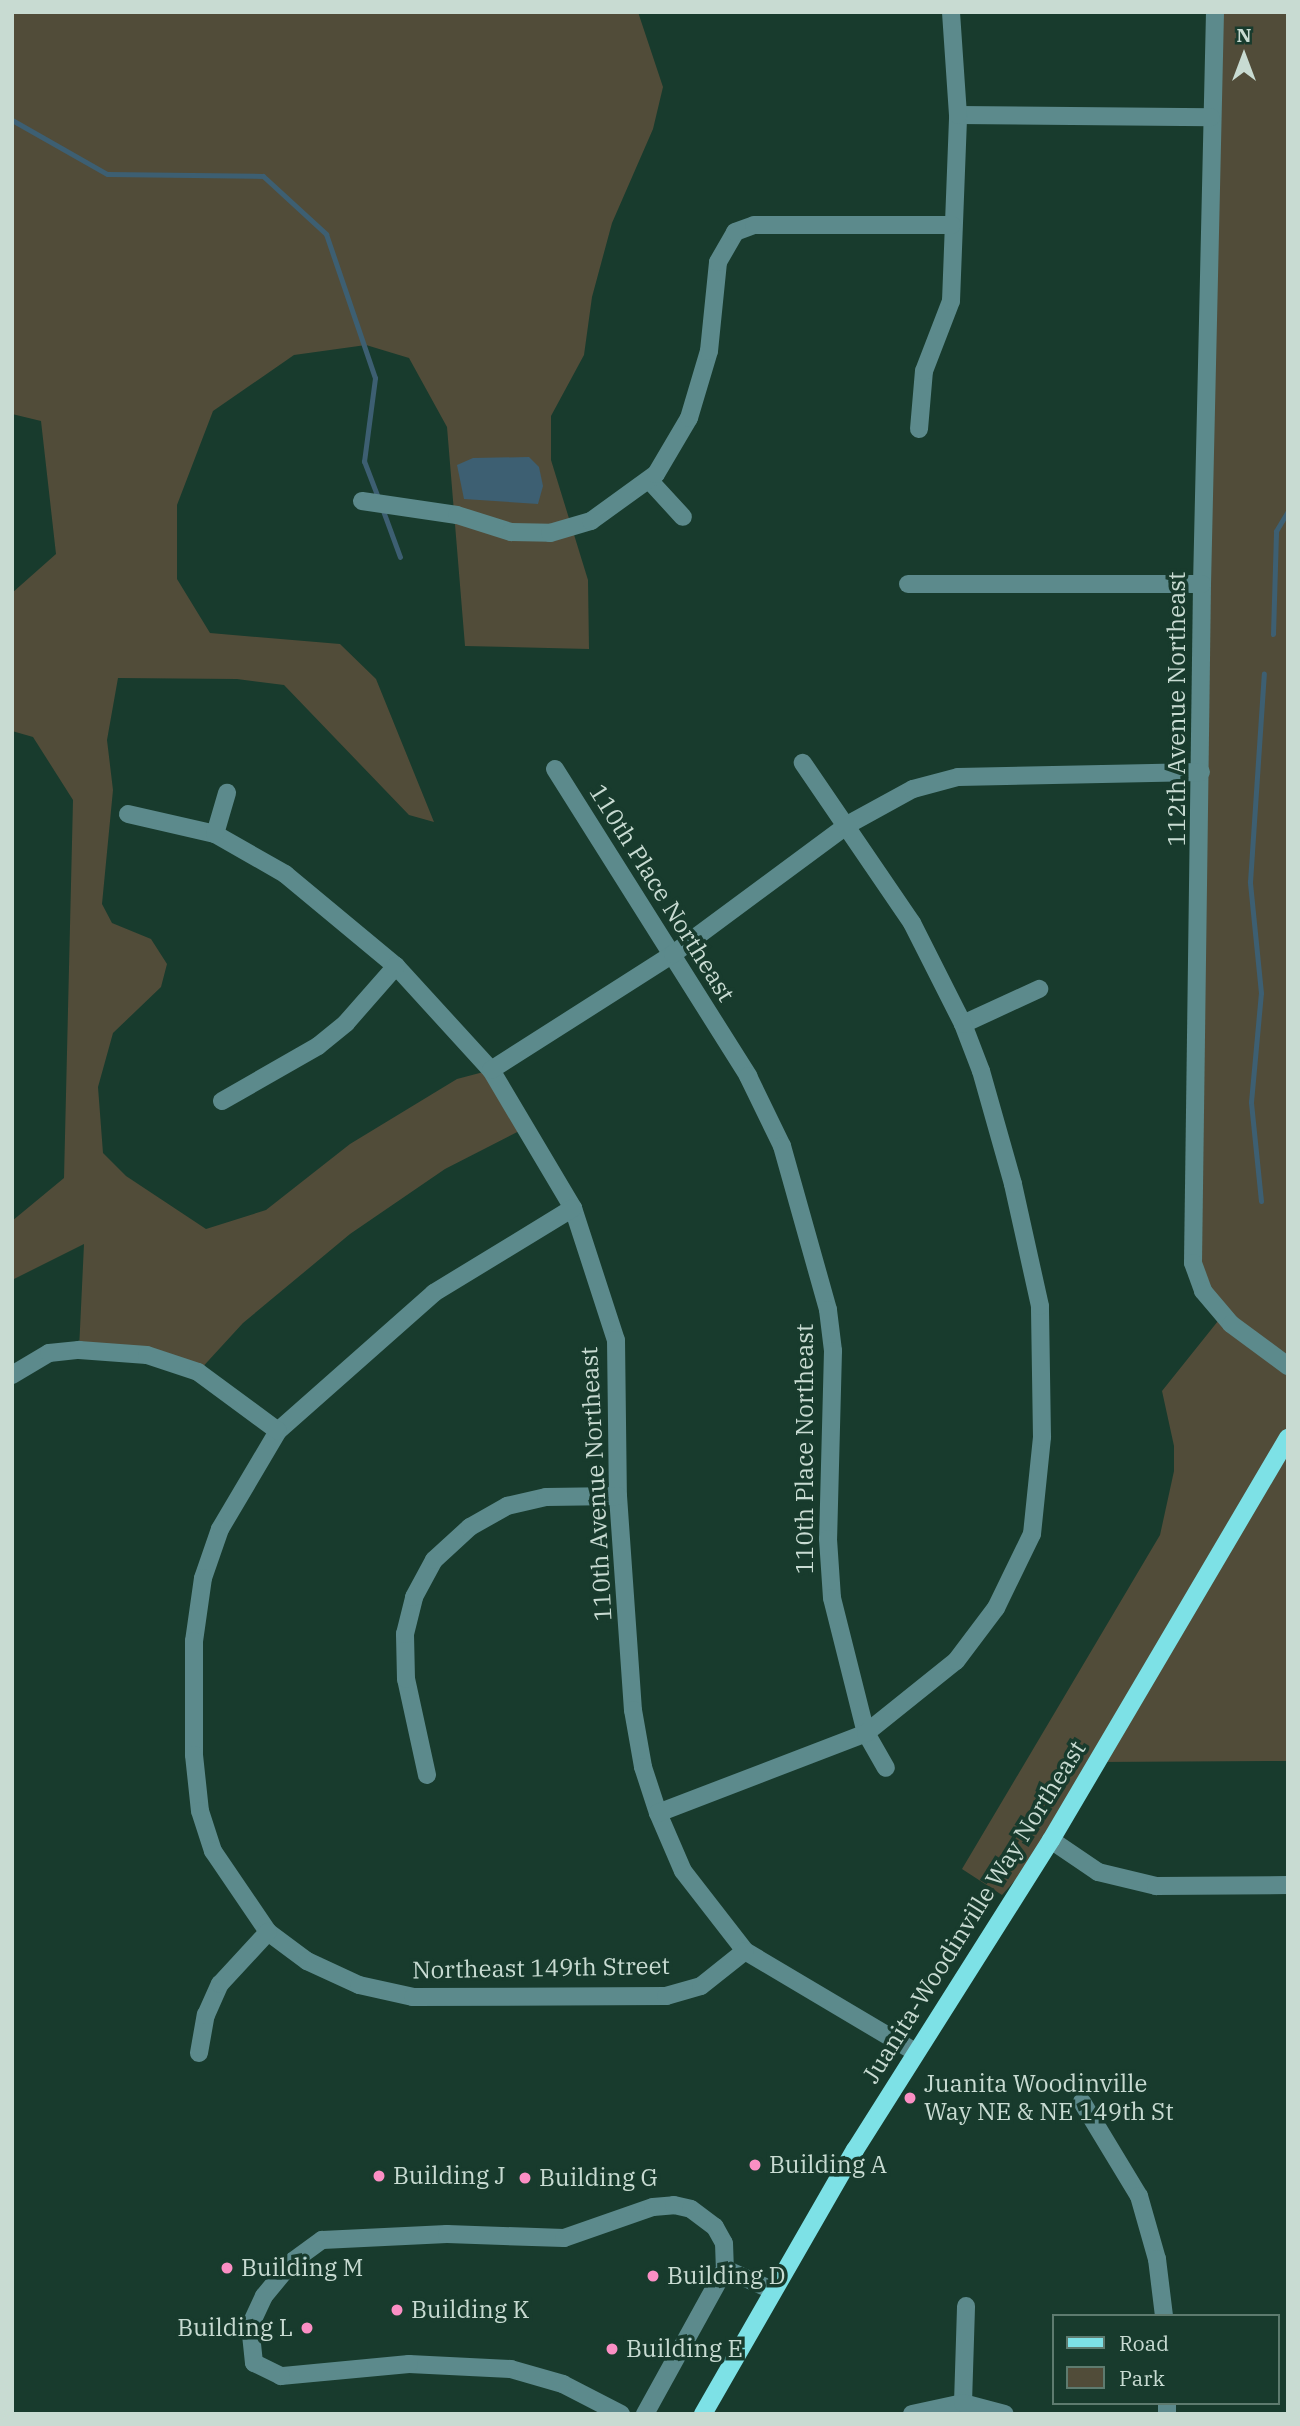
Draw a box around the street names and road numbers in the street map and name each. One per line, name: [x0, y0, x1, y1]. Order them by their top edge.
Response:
street label: 112th Avenue Northeast: [1163, 572, 1191, 846]
street label: 110th Place Northeast: [583, 779, 741, 1007]
street label: 110th Place Northeast: [791, 1324, 819, 1574]
street label: 110th Avenue Northeast: [574, 1346, 618, 1622]
street label: Juanita-Woodinville Way Northeast: [856, 1736, 1092, 2088]
street label: Northeast 149th Street: [412, 1951, 670, 1985]

